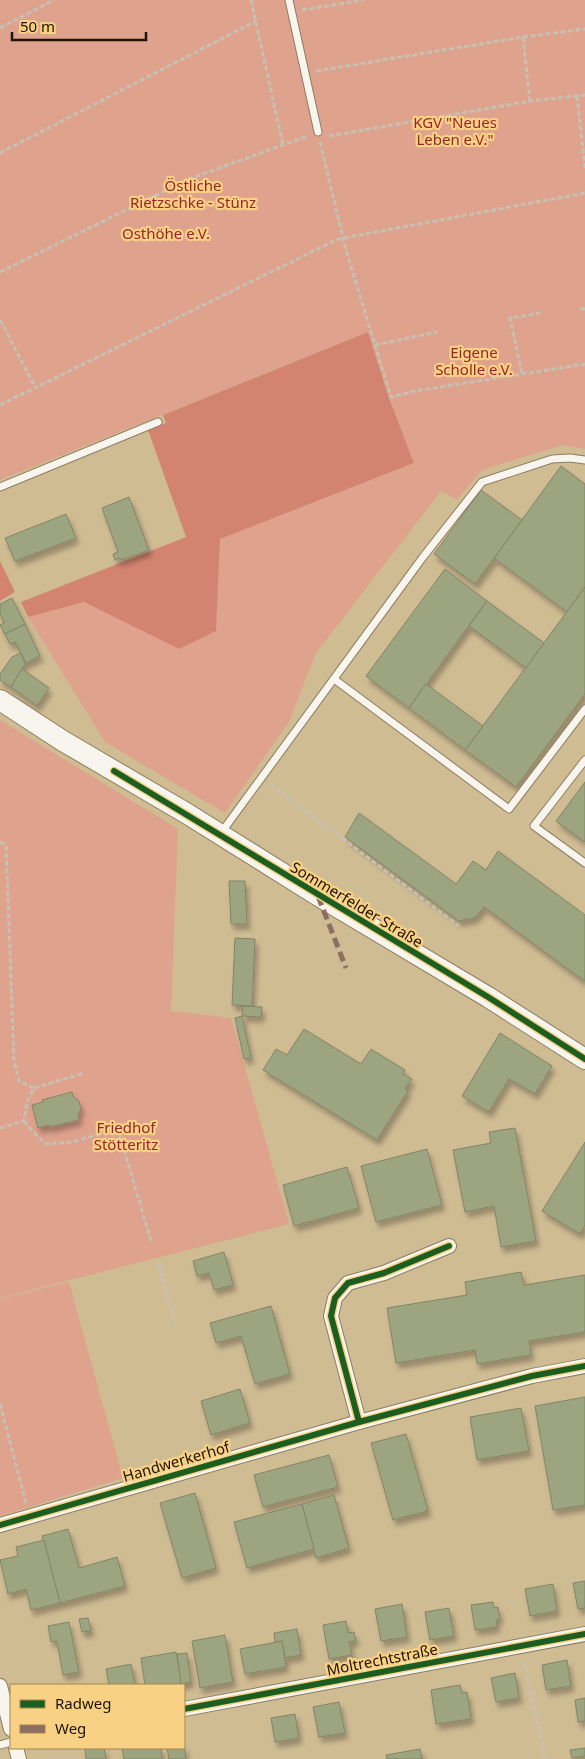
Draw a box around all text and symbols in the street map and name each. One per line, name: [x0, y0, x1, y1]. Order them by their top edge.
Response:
scale bar: [12, 10, 146, 42]
text: 50 m: [20, 16, 55, 36]
park label: KGV "Neues Leben e.V.": [413, 112, 497, 149]
park label: Östliche Rietzschke - Stünz: [130, 175, 256, 212]
park label: Osthöhe e.V.: [122, 223, 210, 243]
park label: Eigene Scholle e.V.: [435, 342, 513, 379]
street label: Sommerfelder Straße: [287, 856, 427, 952]
park label: Friedhof Stötteritz: [94, 1117, 158, 1154]
street label: Handwerkerhof: [120, 1436, 233, 1486]
street label: Moltrechtstraße: [325, 1638, 439, 1680]
legend: [10, 1684, 185, 1749]
text: Radweg: [55, 1693, 111, 1713]
text: Weg: [55, 1718, 86, 1738]

